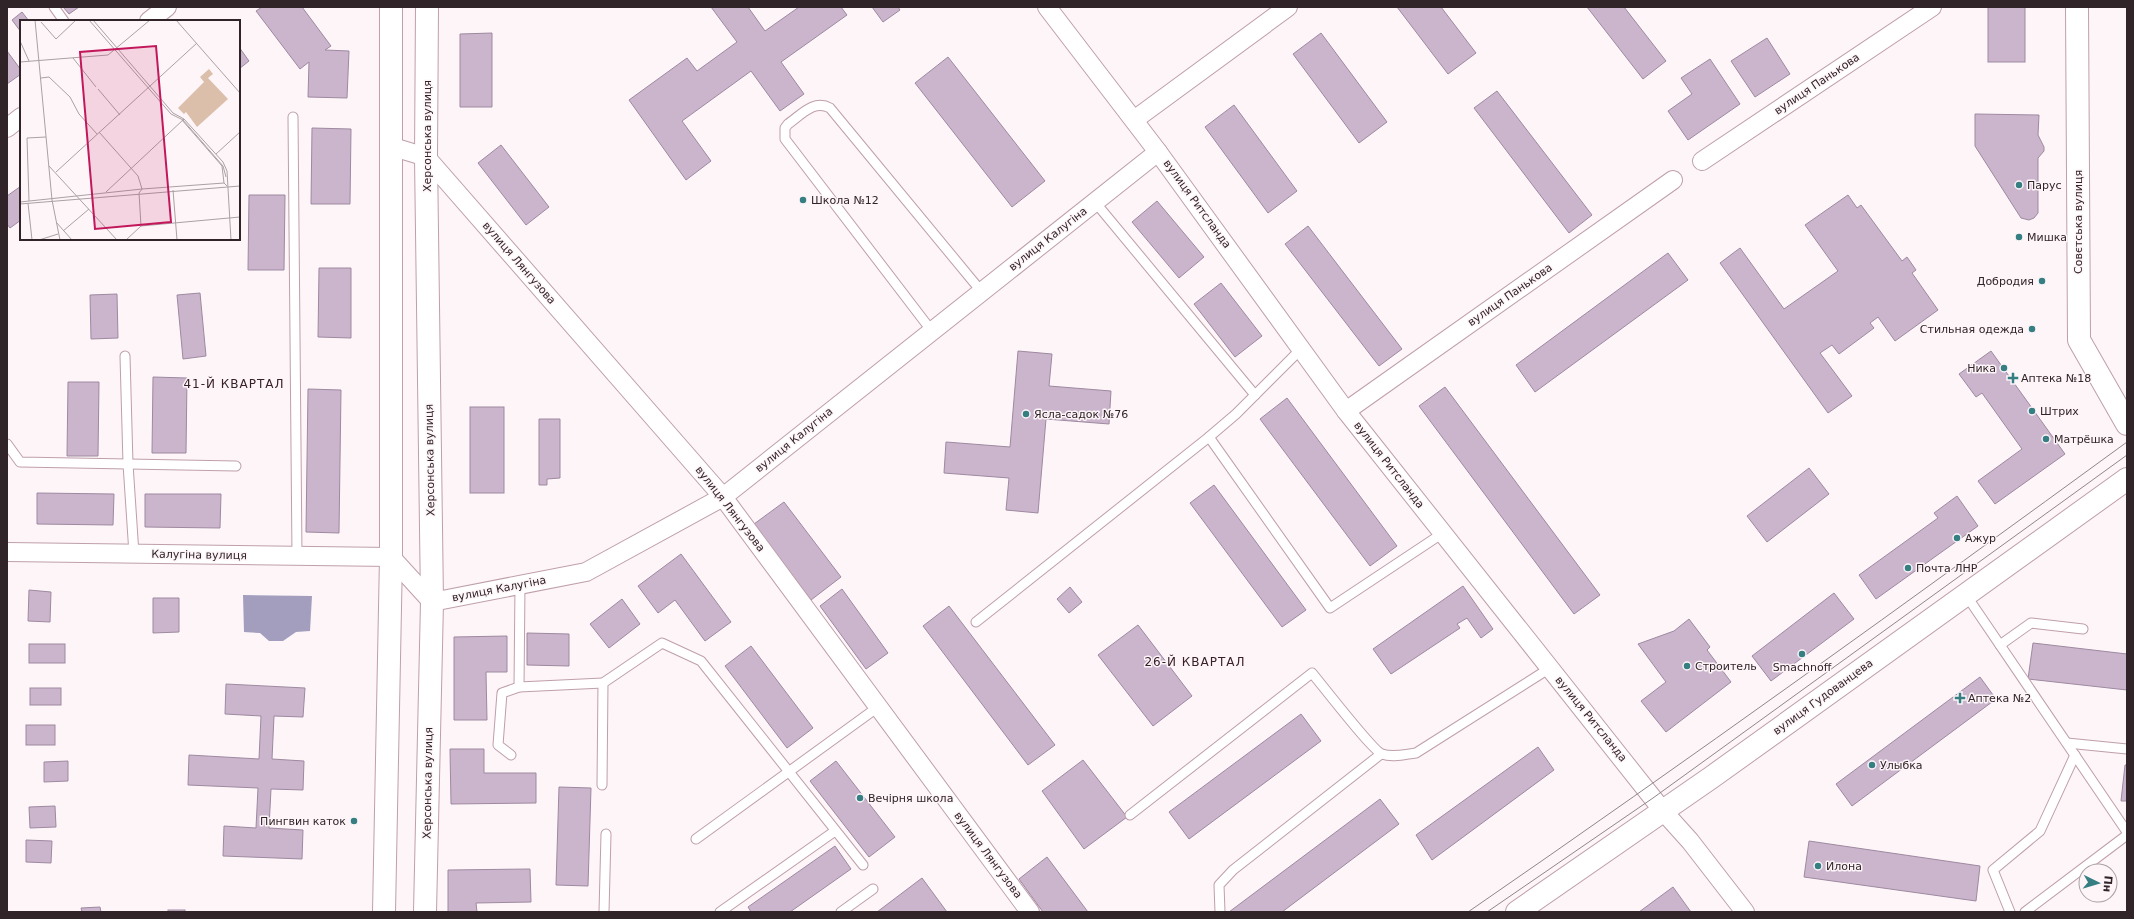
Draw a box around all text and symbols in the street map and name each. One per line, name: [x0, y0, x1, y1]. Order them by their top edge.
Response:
inset map: [20, 20, 240, 240]
street label: вулиця Панькова: [1772, 51, 1862, 117]
street label: Херсонська вулиця: [421, 80, 434, 192]
street label: вулиця Ритсланда: [1160, 157, 1234, 251]
street label: Совєтська вулиця: [2072, 170, 2085, 274]
place label: Парус: [2027, 179, 2062, 192]
marker: Парус: [2014, 180, 2024, 190]
place label: Школа №12: [811, 194, 879, 207]
marker: Школа №12: [798, 195, 808, 205]
street label: вулиця Калугіна: [1006, 204, 1090, 274]
street label: вулиця Лянгузова: [480, 219, 558, 307]
place label: Мишка: [2027, 231, 2067, 244]
marker: Мишка: [2014, 232, 2024, 242]
street label: вулиця Панькова: [1465, 261, 1555, 329]
place label: Добродия: [1977, 275, 2034, 288]
marker: Добродия: [2037, 276, 2047, 286]
place label: Стильная одежда: [1920, 323, 2024, 336]
marker: Стильная одежда: [2027, 324, 2037, 334]
place label: Ника: [1967, 362, 1996, 375]
marker: Ника: [1999, 363, 2009, 373]
place label: Аптека №18: [2021, 372, 2091, 385]
marker: Аптека №18: [2008, 373, 2018, 383]
district label: 41-Й КВАРТАЛ: [183, 376, 285, 391]
street label: Херсонська вулиця: [423, 404, 437, 516]
street label: вулиця Калугіна: [753, 405, 835, 475]
place label: Штрих: [2040, 405, 2079, 418]
marker: Штрих: [2027, 406, 2037, 416]
place label: Ясла-садок №76: [1034, 408, 1128, 421]
marker: Ясла-садок №76: [1021, 409, 1031, 419]
street label: вулиця Ритсланда: [1351, 419, 1427, 511]
place label: Матрёшка: [2054, 433, 2114, 446]
marker: Матрёшка: [2041, 434, 2051, 444]
street label: вулиця Лянгузова: [693, 464, 767, 554]
place label: Ажур: [1965, 532, 1996, 545]
marker: Ажур: [1952, 533, 1962, 543]
street label: Калугіна вулиця: [151, 548, 247, 562]
place label: Почта ЛНР: [1916, 562, 1978, 575]
marker: Почта ЛНР: [1903, 563, 1913, 573]
street label: вулиця Калугіна: [451, 573, 547, 605]
marker: Smachnoff: [1797, 649, 1807, 659]
district label: 26-Й КВАРТАЛ: [1144, 654, 1246, 669]
street label: вулиця Гудованцева: [1771, 656, 1875, 738]
place label: Строитель: [1695, 660, 1757, 673]
marker: Строитель: [1682, 661, 1692, 671]
place label: Smachnoff: [1773, 661, 1832, 674]
street label: вулиця Ритсланда: [1552, 674, 1630, 764]
place label: Аптека №2: [1968, 692, 2031, 705]
marker: Аптека №2: [1955, 693, 1965, 703]
street label: Херсонська вулиця: [421, 727, 435, 839]
place label: Улыбка: [1880, 759, 1923, 772]
marker: Улыбка: [1867, 760, 1877, 770]
place label: Вечірня школа: [868, 792, 953, 805]
marker: Вечірня школа: [855, 793, 865, 803]
street label: вулиця Лянгузова: [951, 809, 1025, 901]
place label: Пингвин каток: [260, 815, 346, 828]
marker: Пингвин каток: [349, 816, 359, 826]
place label: Илона: [1826, 860, 1862, 873]
marker: Илона: [1813, 861, 1823, 871]
north arrow: [2078, 863, 2118, 903]
text: Пн: [2100, 875, 2115, 893]

